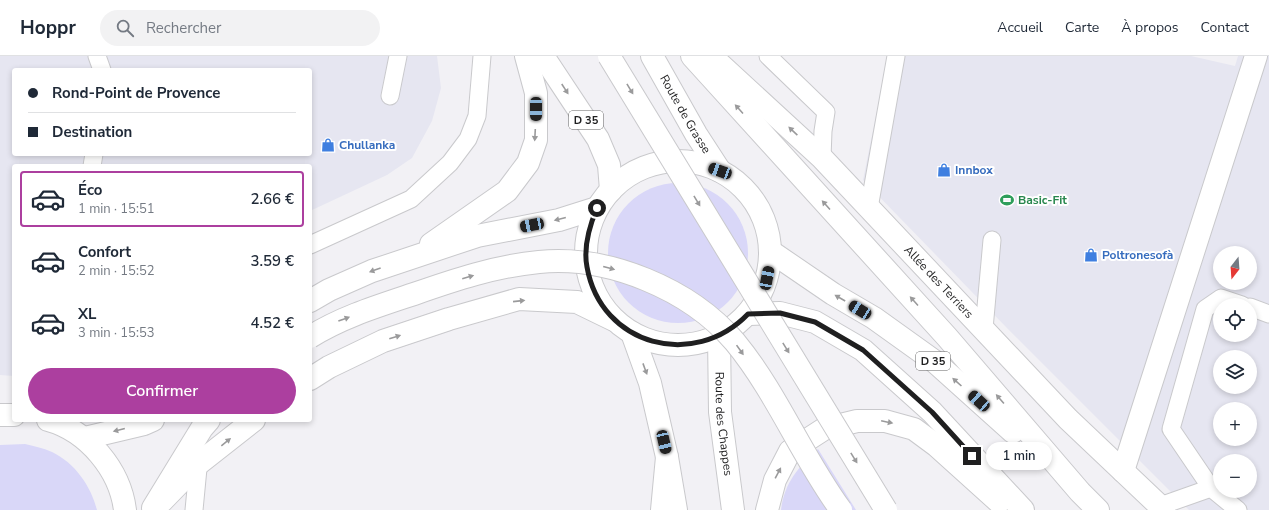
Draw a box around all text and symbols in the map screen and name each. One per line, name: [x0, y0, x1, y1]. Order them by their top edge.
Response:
search box: [100, 10, 380, 46]
text: Hoppr: [20, 15, 76, 41]
icon: search: [114, 17, 136, 39]
text: Rechercher: [146, 18, 221, 38]
text: Accueil: [997, 18, 1043, 37]
text: Carte: [1065, 18, 1099, 37]
text: À propos: [1121, 18, 1179, 37]
text: Contact: [1201, 18, 1249, 37]
street label: Route de Grasse: [656, 72, 715, 157]
text: Rond-Point de Provence: [52, 83, 220, 103]
one-way arrow: [561, 83, 569, 94]
one-way arrow: [626, 83, 633, 95]
car: [530, 97, 542, 121]
one-way arrow: [735, 104, 744, 113]
road number: D 35: [569, 111, 603, 129]
text: Destination: [52, 122, 132, 142]
one-way arrow: [789, 127, 798, 136]
one-way arrow: [532, 129, 539, 141]
shop icon: Chullanka: [320, 137, 336, 153]
place label: Chullanka: [339, 137, 395, 153]
car: [707, 161, 733, 181]
shop icon: Innbox: [936, 162, 952, 178]
place label: Innbox: [955, 162, 993, 178]
text: Éco: [78, 180, 102, 200]
icon: car: [30, 181, 66, 217]
text: 2.66 €: [250, 189, 294, 209]
sports icon: Basic-Fit: [999, 192, 1015, 208]
place label: Basic-Fit: [1018, 192, 1067, 208]
one-way arrow: [693, 195, 700, 207]
route start: [588, 199, 606, 217]
text: 1 min · 15:51: [78, 200, 154, 218]
one-way arrow: [822, 200, 831, 210]
one-way arrow: [554, 216, 566, 222]
car: [519, 217, 545, 233]
text: Confort: [78, 242, 131, 262]
street label: Allée des Terriers: [901, 242, 977, 322]
icon: car: [30, 243, 66, 279]
north arrow: [1213, 246, 1257, 290]
map controls: [1213, 246, 1257, 498]
shop icon: Poltronesofà: [1083, 247, 1099, 263]
place label: Poltronesofà: [1102, 247, 1173, 263]
text: 3.59 €: [250, 251, 294, 271]
text: 2 min · 15:52: [78, 262, 154, 280]
one-way arrow: [603, 265, 616, 271]
car: [759, 265, 775, 291]
one-way arrow: [369, 267, 381, 273]
one-way arrow: [462, 274, 474, 280]
one-way arrow: [834, 295, 846, 302]
one-way arrow: [909, 296, 919, 306]
one-way arrow: [513, 297, 525, 304]
button: locate: [1213, 298, 1257, 342]
car: [847, 299, 873, 321]
text: XL: [78, 304, 97, 324]
icon: car: [30, 305, 66, 341]
text: 4.52 €: [250, 313, 294, 333]
one-way arrow: [339, 315, 351, 321]
text: 3 min · 15:53: [78, 324, 154, 342]
one-way arrow: [389, 334, 401, 340]
one-way arrow: [782, 342, 789, 354]
one-way arrow: [736, 345, 744, 355]
button: layers: [1213, 350, 1257, 394]
road number: D 35: [916, 352, 950, 370]
one-way arrow: [642, 364, 648, 376]
button: Confirmer: [28, 368, 296, 414]
street label: Route des Chappes: [711, 372, 736, 477]
one-way arrow: [952, 377, 962, 387]
car: [966, 389, 992, 413]
one-way arrow: [995, 393, 1004, 404]
button: +: [1213, 402, 1257, 446]
one-way arrow: [881, 419, 894, 425]
one-way arrow: [113, 428, 125, 434]
car: [655, 429, 673, 455]
one-way arrow: [221, 438, 231, 447]
callout: 1 min: [986, 442, 1052, 470]
route end: [963, 447, 981, 465]
text: 1 min: [1002, 447, 1036, 465]
one-way arrow: [850, 453, 858, 464]
button: −: [1213, 454, 1257, 498]
one-way arrow: [775, 467, 782, 479]

